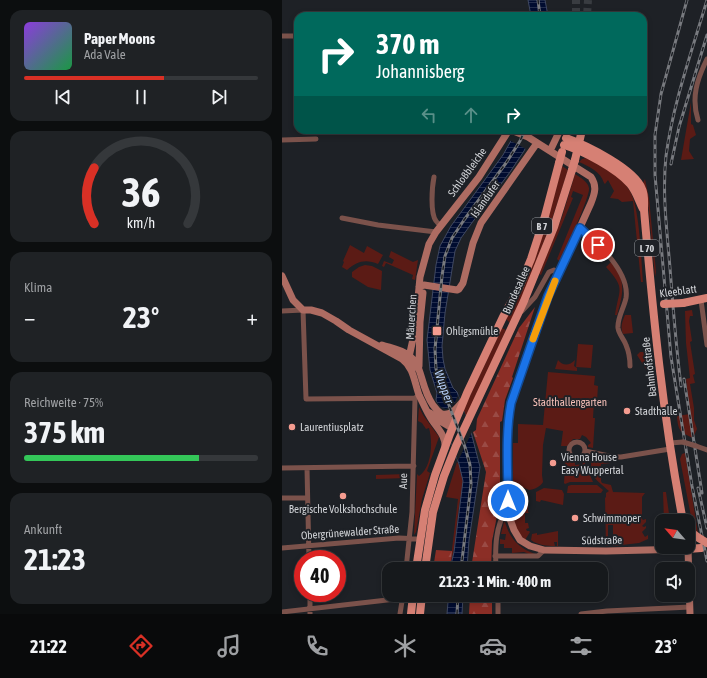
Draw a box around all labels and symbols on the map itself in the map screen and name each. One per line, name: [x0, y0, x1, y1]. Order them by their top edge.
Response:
street label: Schloßbleiche: [445, 145, 489, 199]
street label: Islandufer: [468, 178, 502, 220]
road number: B 7: [532, 218, 552, 234]
pin: [581, 228, 615, 262]
road number: L 70: [635, 240, 659, 256]
street label: Bundesallee: [500, 264, 532, 316]
street label: Kleeblatt: [658, 282, 698, 300]
street label: Mäuerchen: [403, 294, 419, 340]
marker: Ohligsmühle: [431, 325, 443, 337]
place label: Ohligsmühle: [446, 325, 498, 337]
street label: Bahnhofstraße: [639, 337, 659, 397]
water label: Wupper: [431, 368, 457, 406]
park label: Stadthallengarten: [533, 396, 607, 408]
place label: Stadthalle: [635, 405, 677, 417]
marker: Stadthalle: [622, 406, 632, 416]
place label: Laurentiusplatz: [300, 421, 364, 433]
marker: Laurentiusplatz: [287, 422, 297, 432]
place label: Vienna House Easy Wuppertal: [561, 451, 624, 476]
marker: Vienna House Easy Wuppertal: [548, 458, 558, 468]
street label: Aue: [397, 473, 409, 489]
position arrow: [487, 480, 529, 522]
marker: Bergische Volkshochschule: [338, 491, 348, 501]
place label: Bergische Volkshochschule: [289, 503, 397, 515]
place label: Schwimmoper: [583, 512, 641, 524]
marker: Schwimmoper: [570, 513, 580, 523]
north arrow: [655, 514, 695, 554]
street label: Obergrünewalder Straße: [300, 523, 400, 541]
street label: Südstraße: [582, 534, 622, 546]
speed limit sign: 40: [294, 550, 346, 602]

